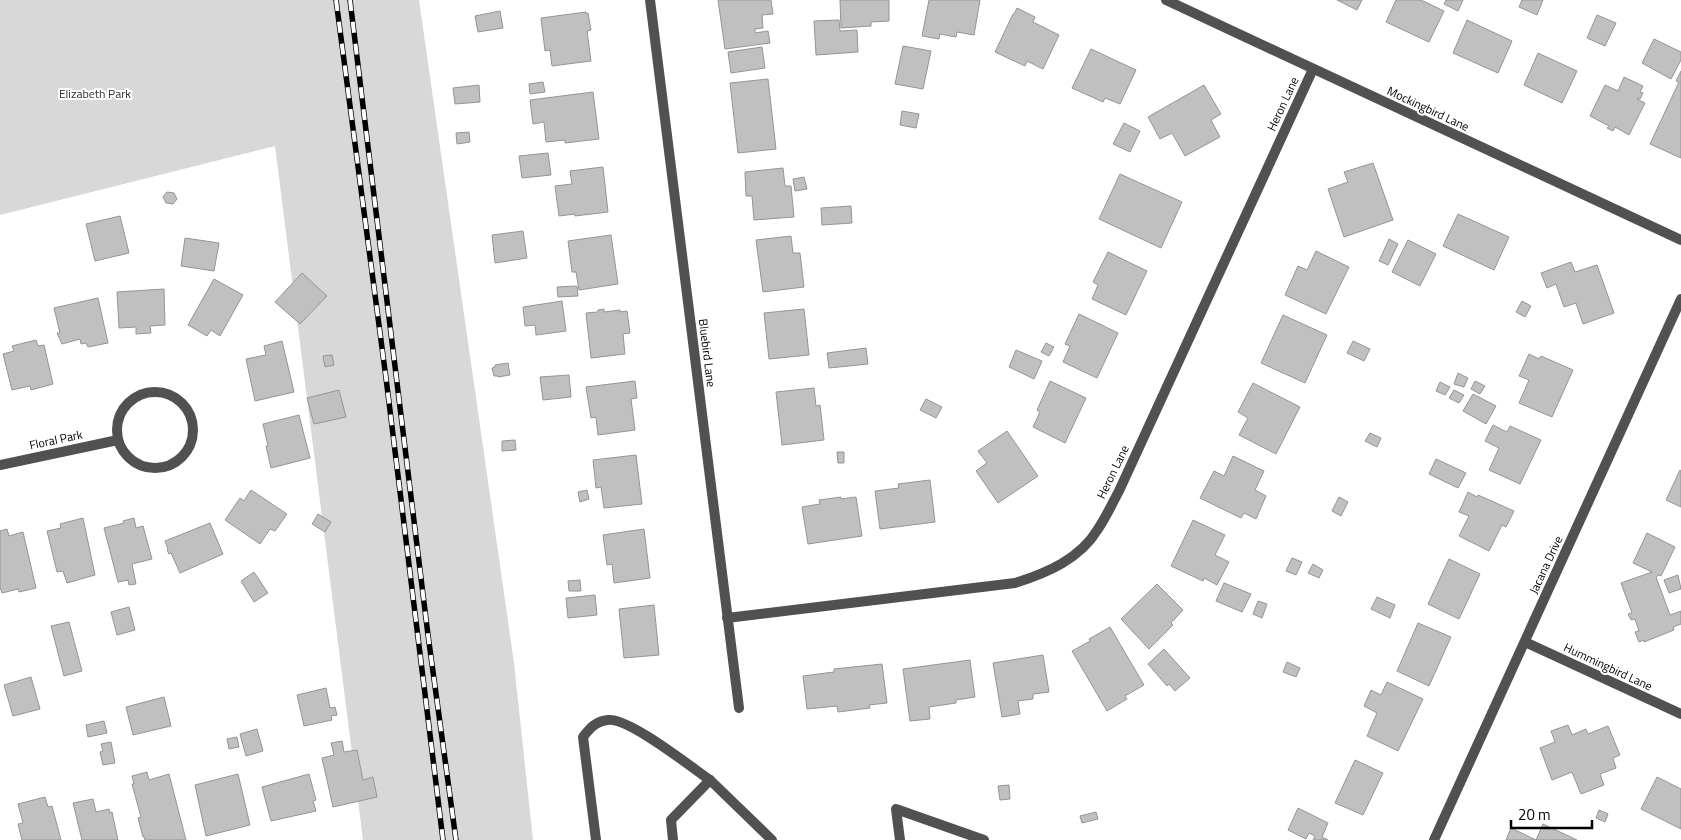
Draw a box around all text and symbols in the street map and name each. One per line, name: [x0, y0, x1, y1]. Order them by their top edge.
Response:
street label: Heron Lane: [1262, 74, 1303, 134]
street label: Mockingbird Lane: [1384, 81, 1472, 136]
park label: Elizabeth Park: [59, 84, 131, 103]
street label: Bluebird Lane: [694, 318, 721, 388]
street label: Floral Park: [28, 425, 85, 454]
street label: Heron Lane: [1091, 442, 1134, 502]
street label: Jacana Drive: [1524, 533, 1567, 597]
street label: Hummingbird Lane: [1561, 638, 1656, 695]
scale bar: [1511, 798, 1592, 830]
text: 20 m: [1518, 803, 1551, 826]

